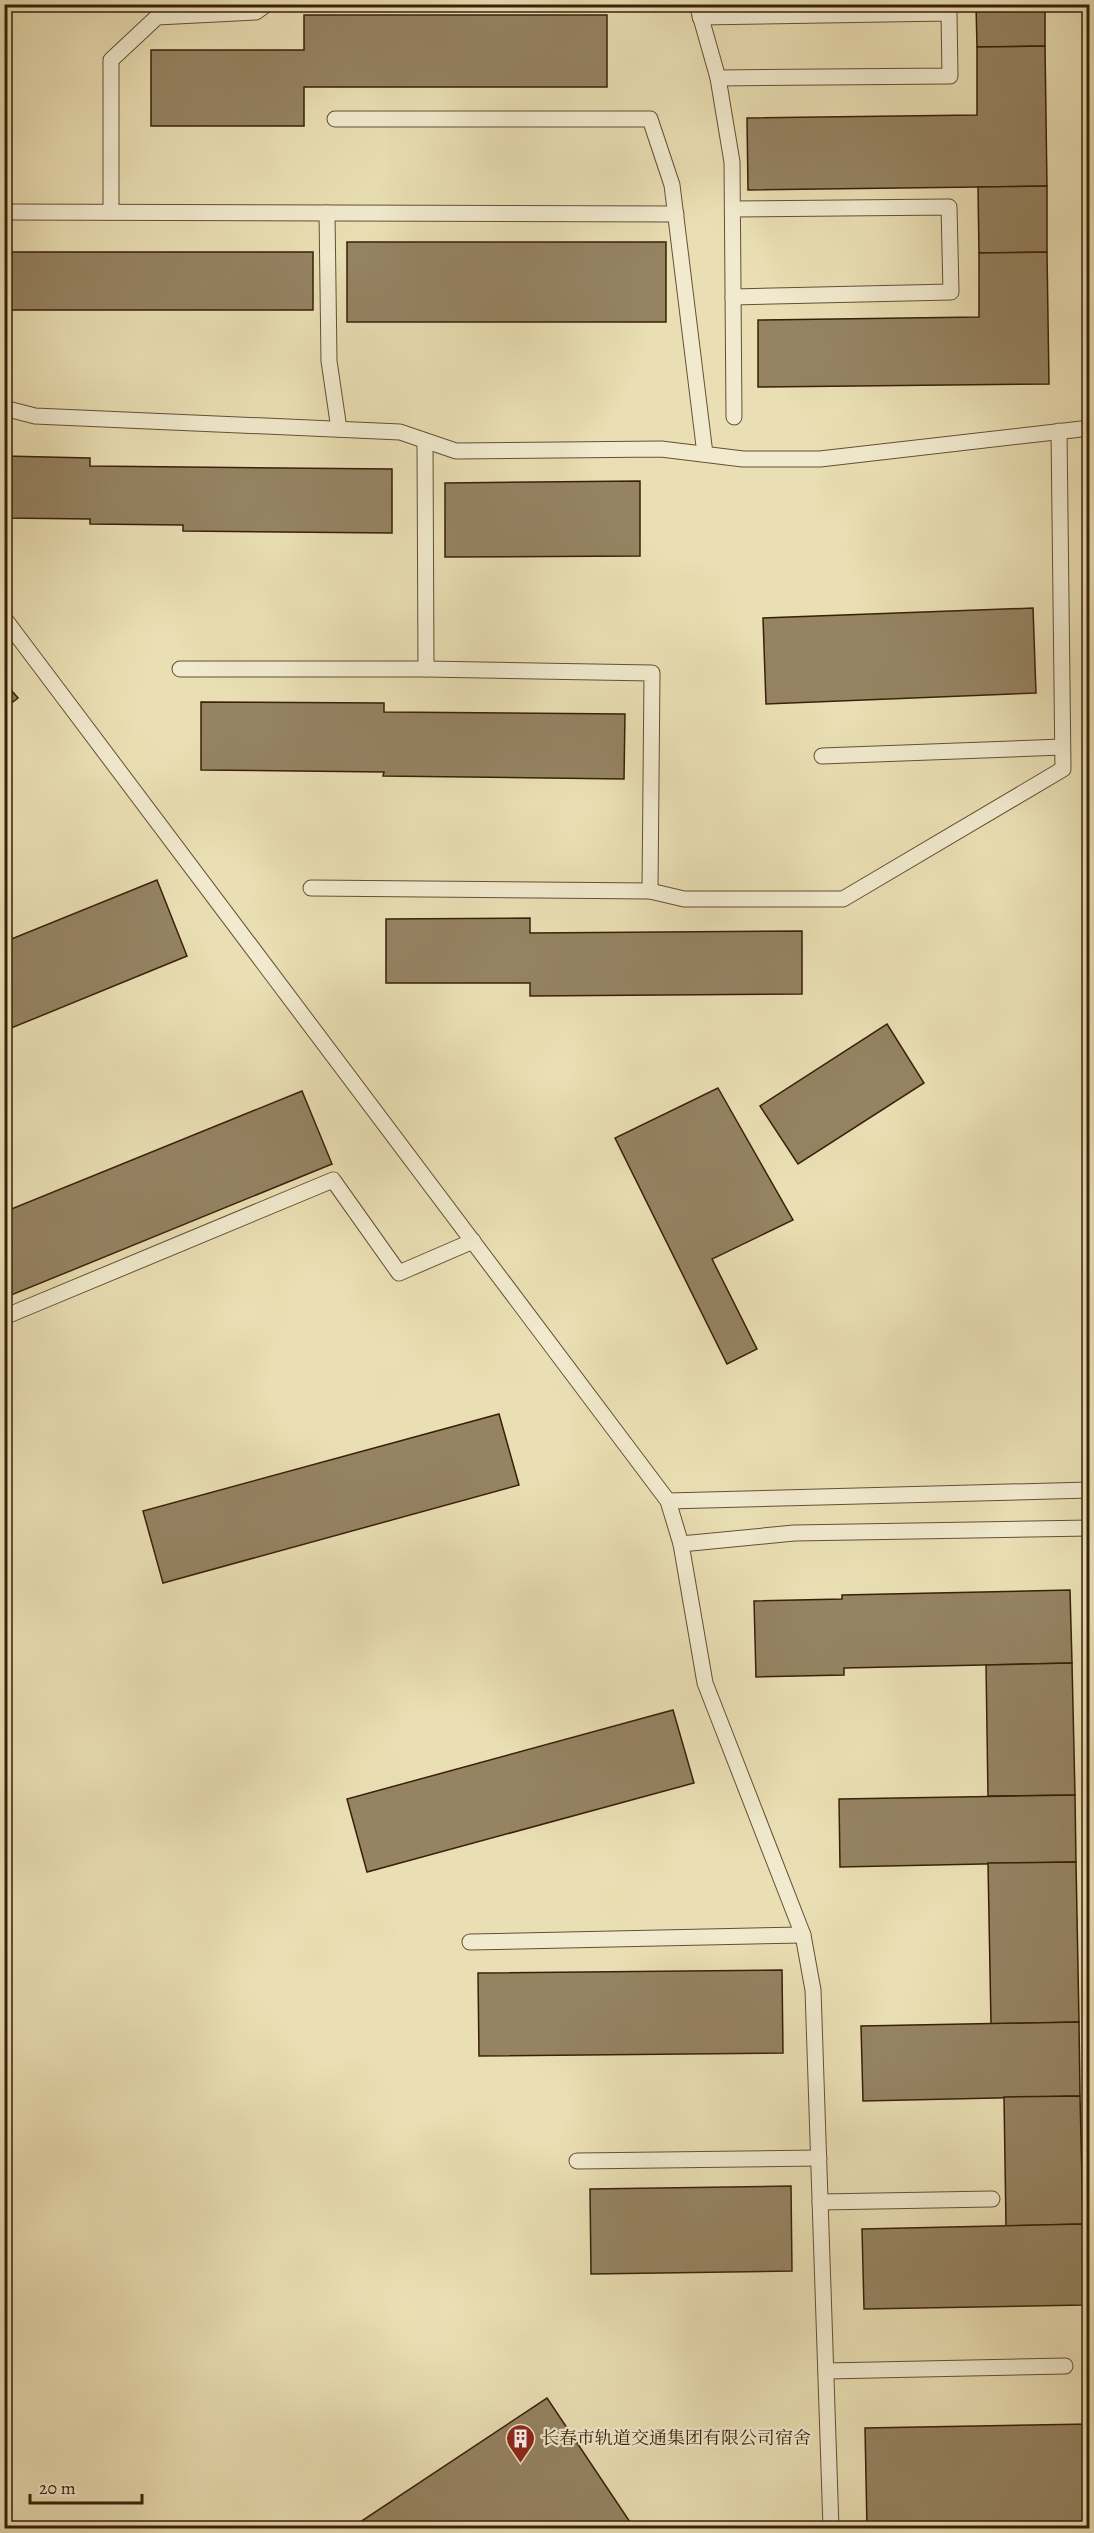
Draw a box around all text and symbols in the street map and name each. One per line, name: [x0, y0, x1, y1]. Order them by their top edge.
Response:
building icon: 长春市轨道交通集团有限公司宿舍: [504, 2422, 536, 2464]
place label: 长春市轨道交通集团有限公司宿舍: [541, 2426, 811, 2450]
scale bar: [30, 2467, 142, 2505]
text: 20 m: [39, 2476, 76, 2500]

